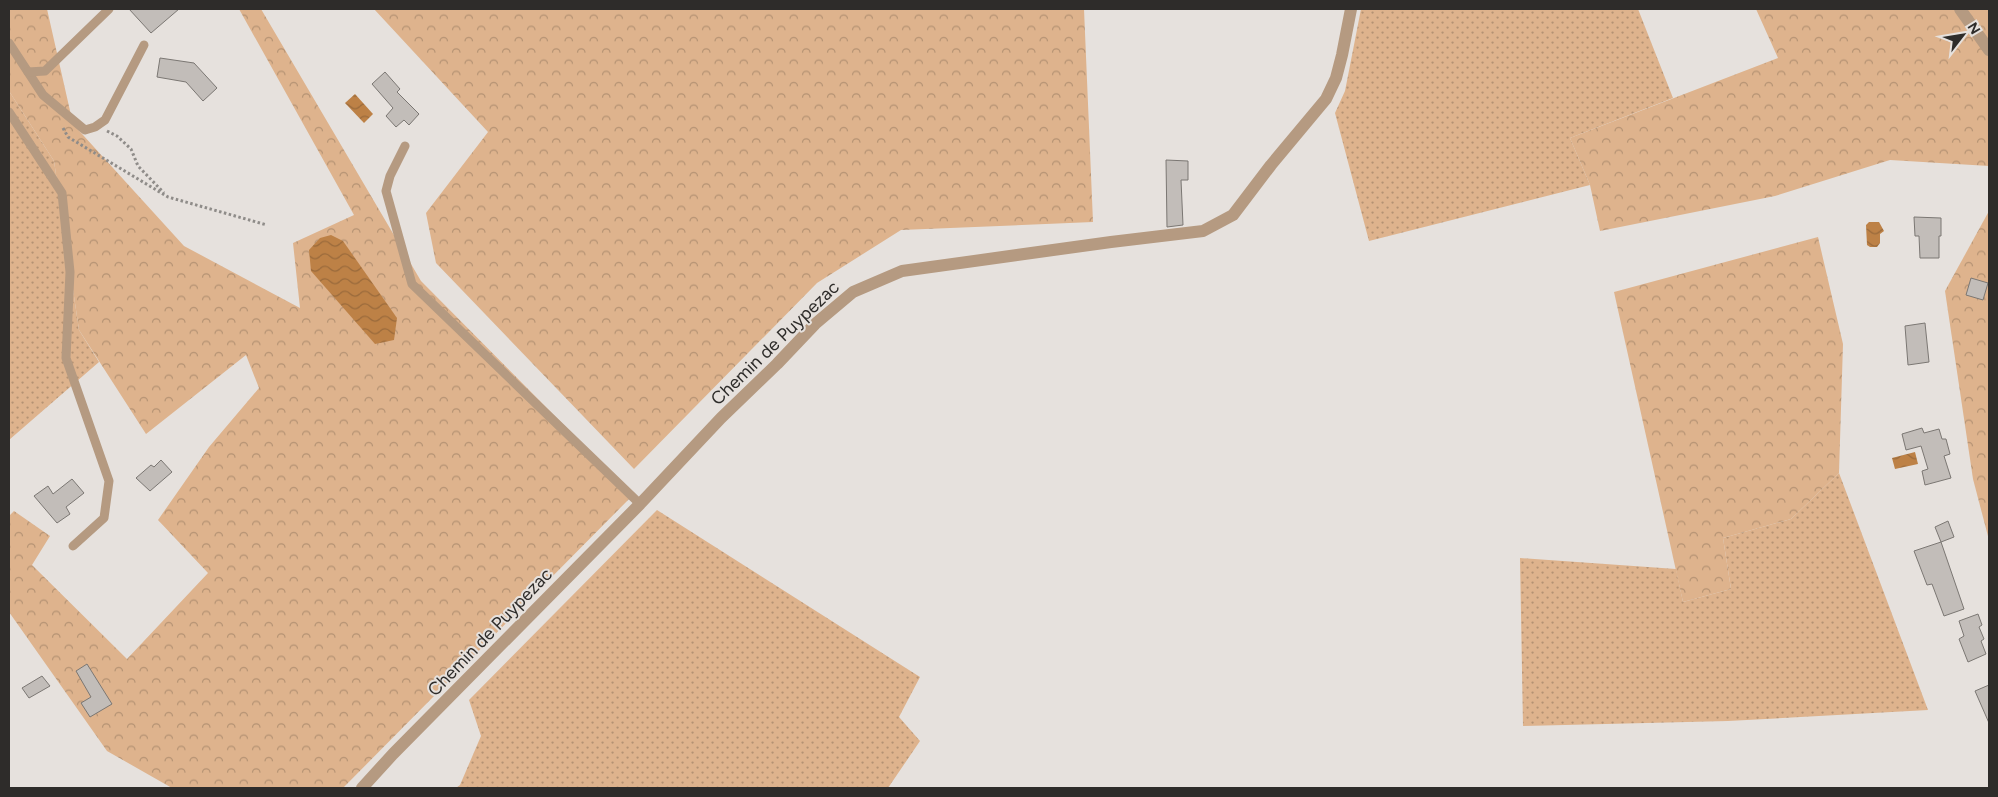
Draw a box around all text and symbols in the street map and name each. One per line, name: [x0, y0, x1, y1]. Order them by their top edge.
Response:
north arrow: [1938, 10, 1988, 60]
text: N: [1964, 20, 1984, 38]
street label: Chemin de Puypezac: [706, 276, 844, 410]
street label: Chemin de Puypezac: [423, 563, 557, 701]

